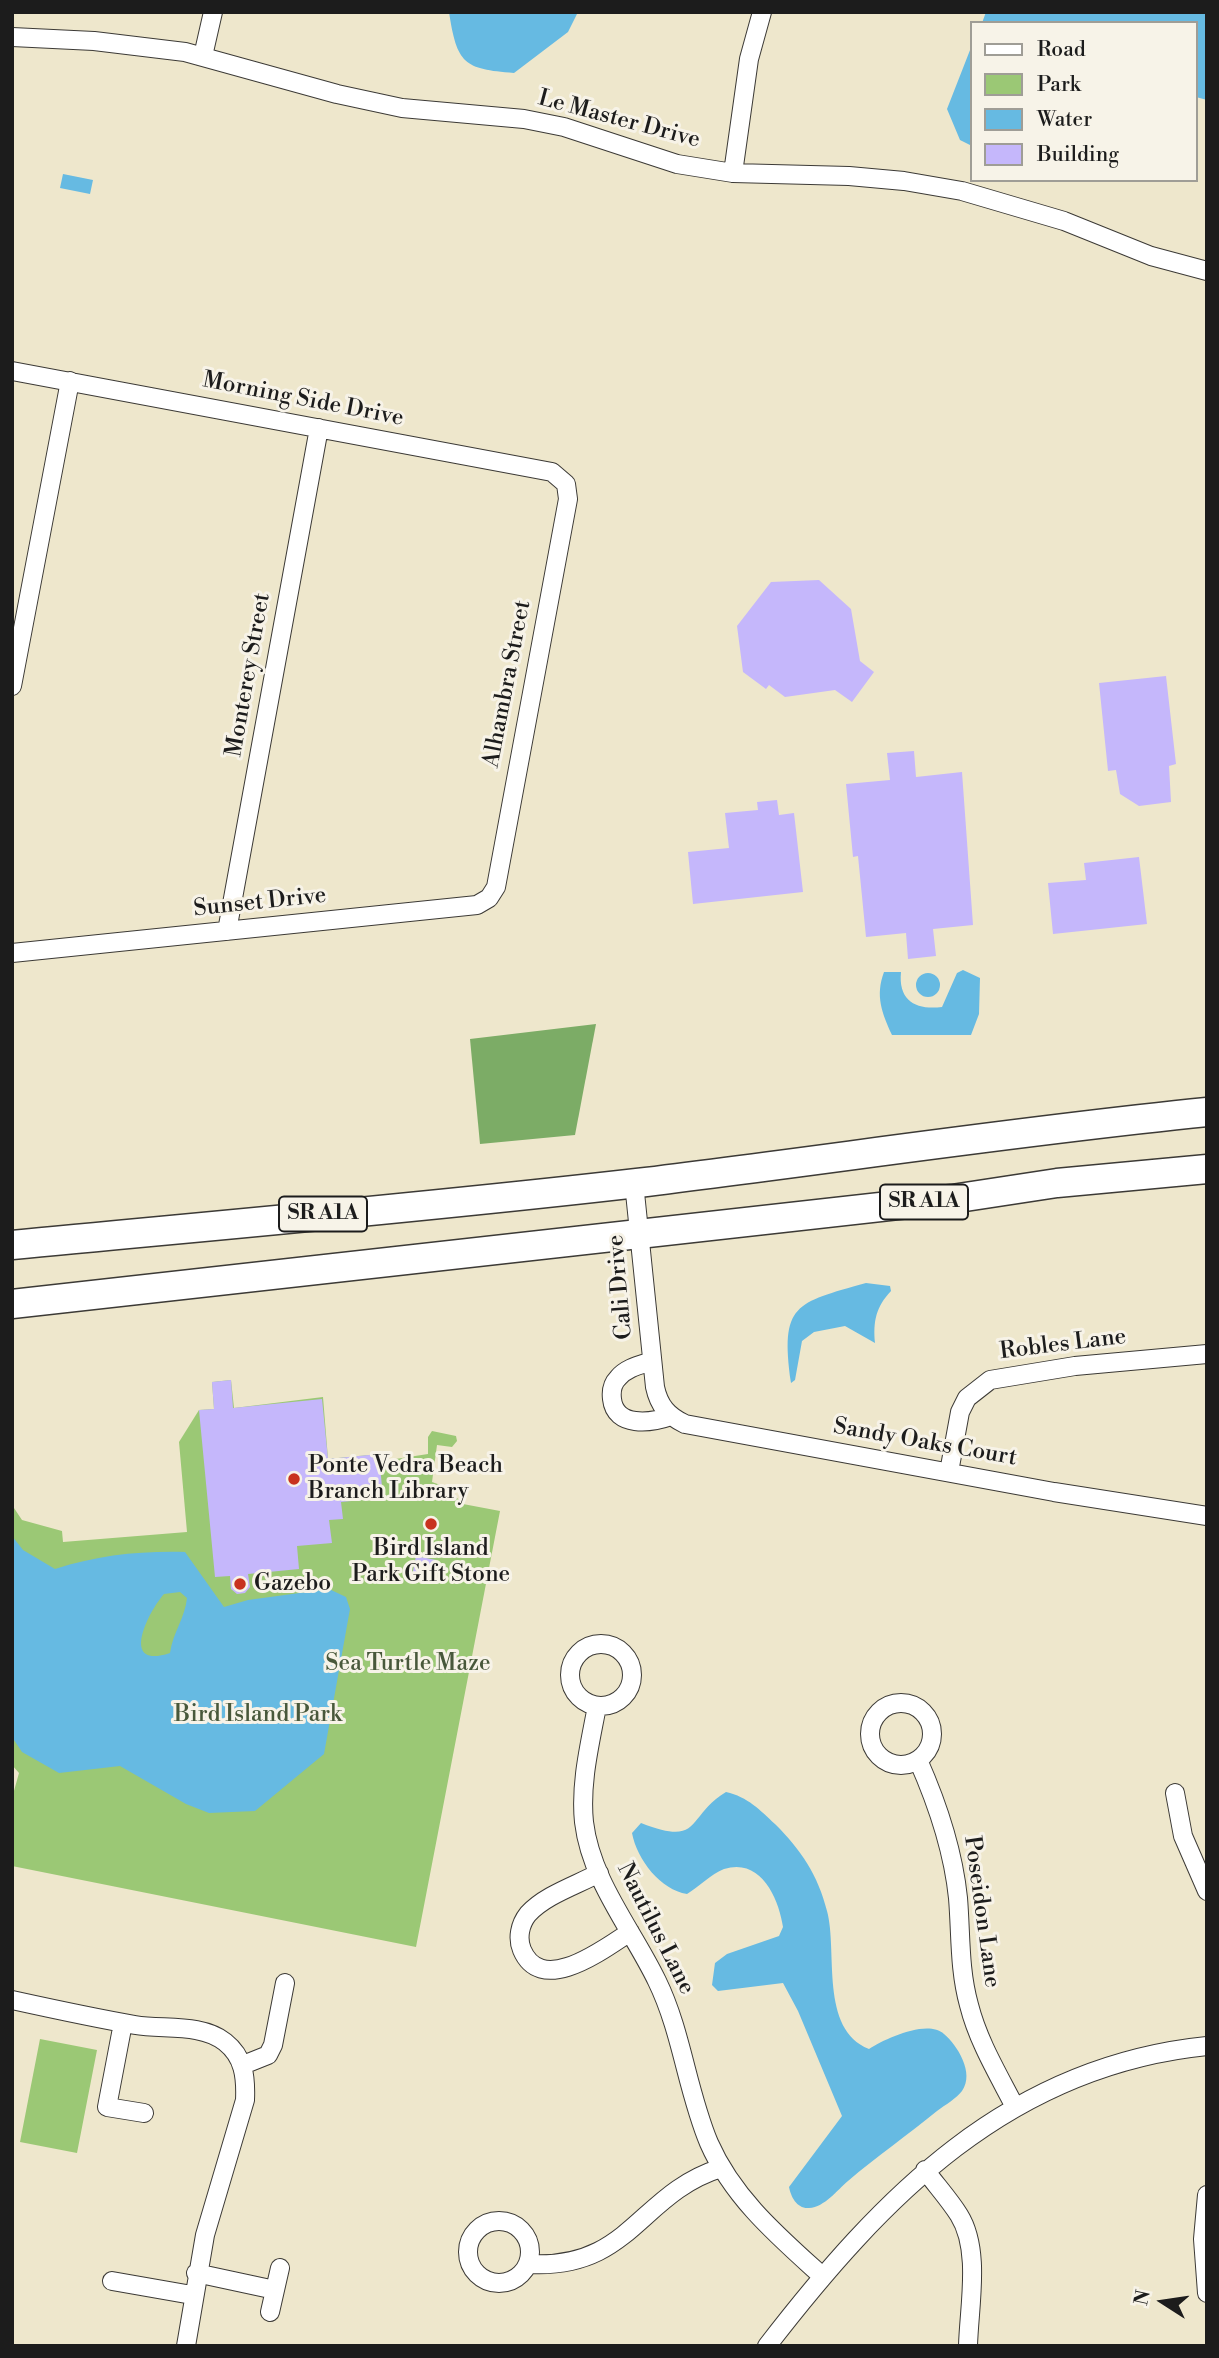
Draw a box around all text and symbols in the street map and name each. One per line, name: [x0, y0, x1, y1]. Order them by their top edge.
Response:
legend: [970, 21, 1198, 182]
text: Road: [1037, 37, 1086, 63]
text: Park: [1037, 72, 1081, 98]
street label: Le Master Drive: [535, 85, 703, 155]
text: Water: [1037, 107, 1092, 133]
text: Building: [1037, 142, 1119, 168]
street label: Morning Side Drive: [200, 367, 406, 433]
street label: Monterey Street: [221, 591, 277, 759]
street label: Alhambra Street: [478, 598, 538, 770]
street label: Sunset Drive: [192, 882, 328, 924]
road number: SR A1A: [880, 1184, 968, 1220]
road number: SR A1A: [279, 1196, 367, 1232]
street label: Cali Drive: [603, 1233, 639, 1341]
street label: Robles Lane: [998, 1324, 1128, 1366]
street label: Sandy Oaks Court: [831, 1413, 1019, 1473]
place label: Ponte Vedra Beach Branch Library: [308, 1452, 503, 1506]
marker: Ponte Vedra Beach Branch Library: [286, 1471, 302, 1487]
marker: Bird Island Park Gift Stone: [423, 1516, 439, 1532]
place label: Bird Island Park Gift Stone: [352, 1535, 510, 1589]
place label: Gazebo: [254, 1570, 331, 1598]
marker: Gazebo: [232, 1576, 248, 1592]
park label: Sea Turtle Maze: [325, 1650, 491, 1678]
park label: Bird Island Park: [174, 1701, 342, 1729]
street label: Poseidon Lane: [957, 1834, 1005, 1990]
street label: Nautilus Lane: [610, 1859, 700, 1999]
north arrow: [1128, 2267, 1198, 2337]
text: N: [1129, 2288, 1156, 2307]

